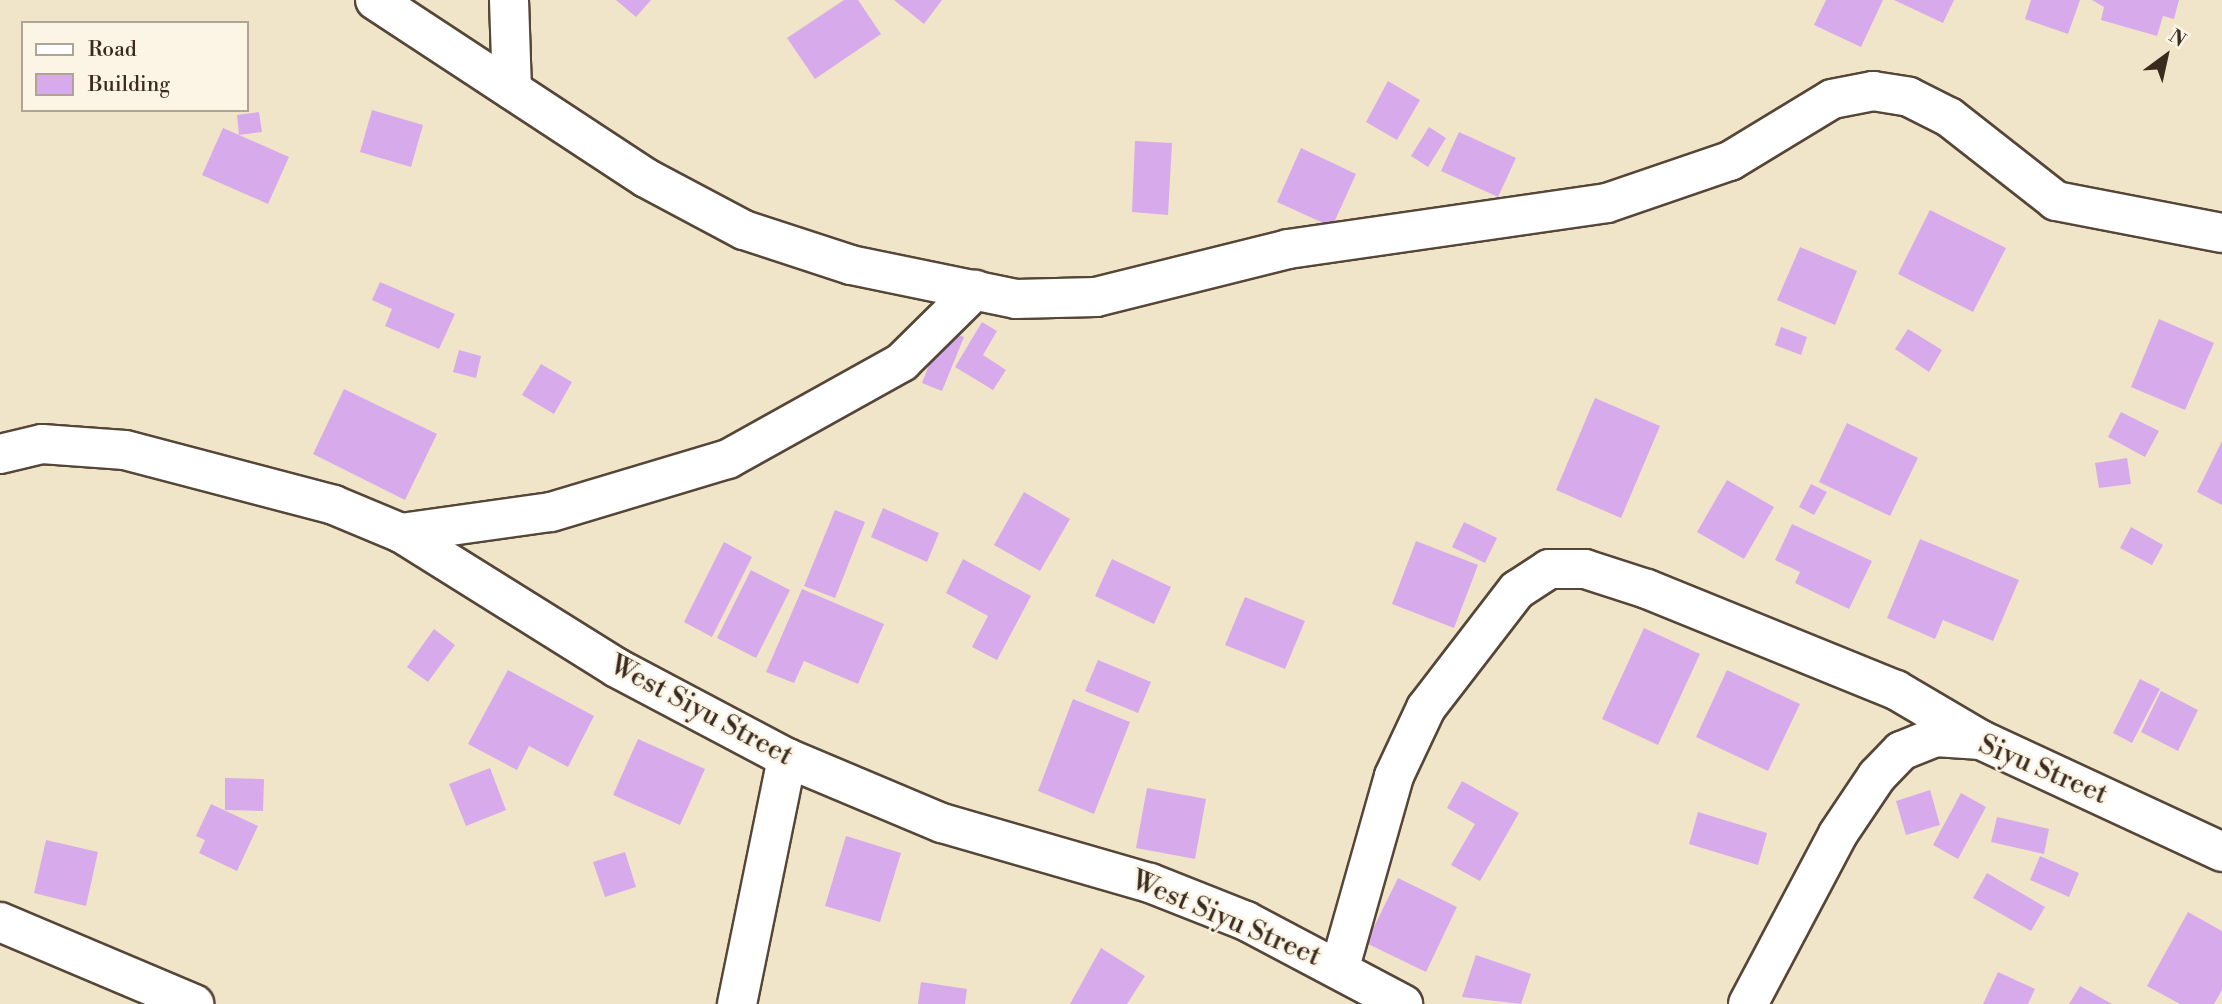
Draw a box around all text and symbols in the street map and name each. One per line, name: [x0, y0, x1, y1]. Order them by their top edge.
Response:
legend: [21, 21, 248, 112]
north arrow: [2131, 21, 2201, 91]
text: N: [2165, 24, 2190, 53]
text: Road: [88, 37, 137, 63]
text: Building: [88, 72, 170, 98]
street label: West Siyu Street: [604, 649, 798, 773]
street label: Siyu Street: [1974, 728, 2112, 812]
street label: West Siyu Street: [1126, 864, 1326, 974]

